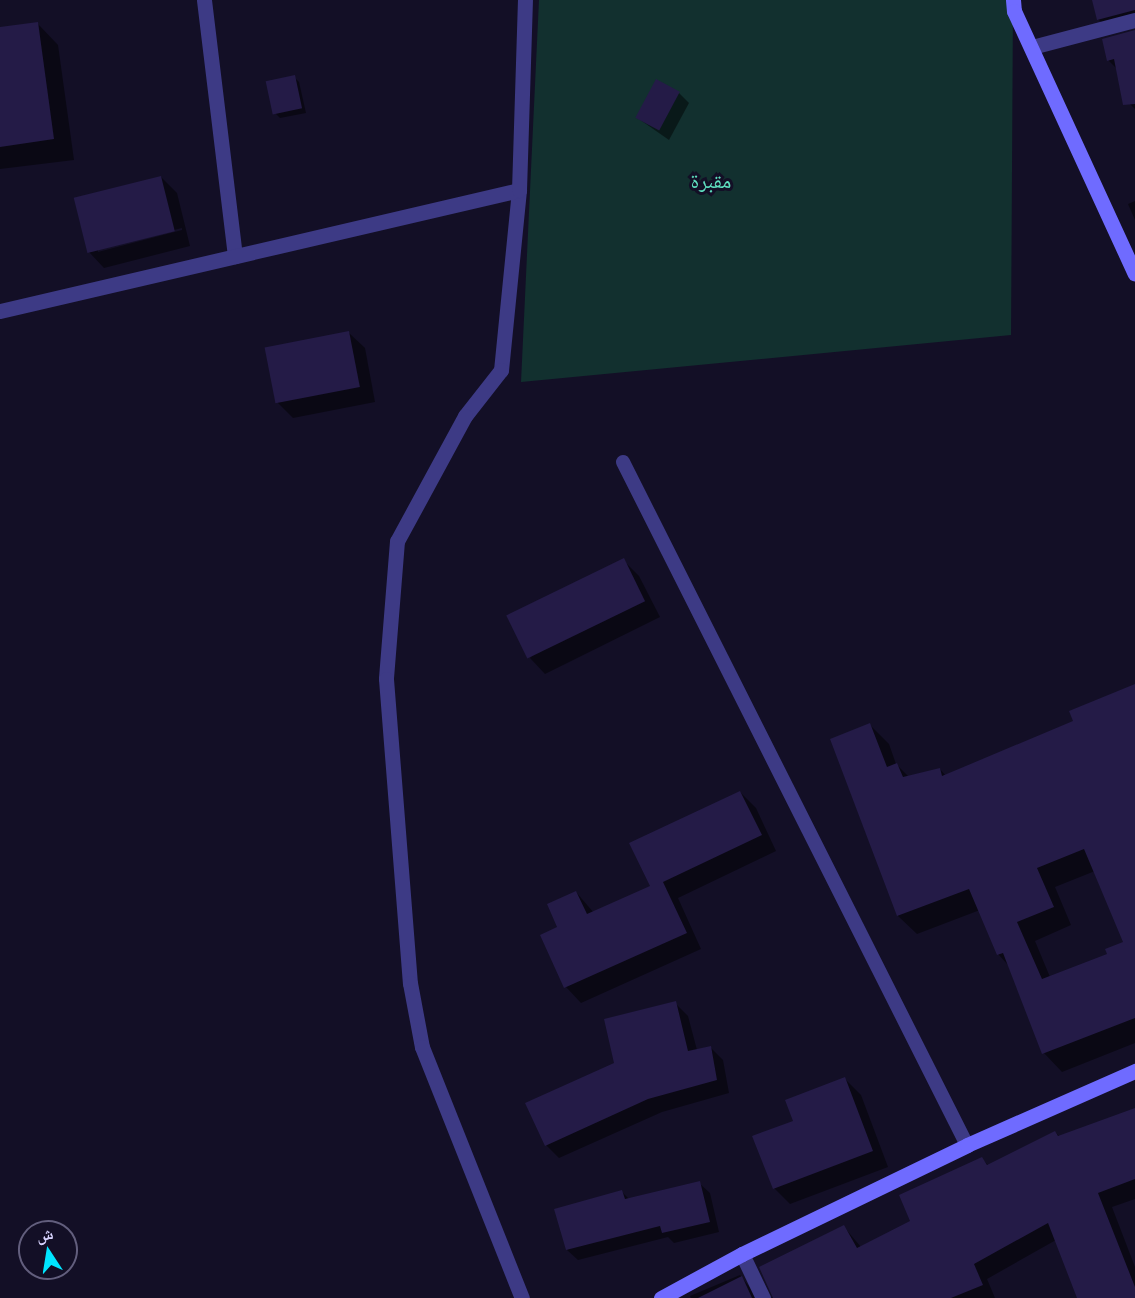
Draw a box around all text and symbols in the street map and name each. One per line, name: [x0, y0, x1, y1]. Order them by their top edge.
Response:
park label: مقبرة: [691, 168, 731, 194]
north arrow: [18, 1220, 78, 1280]
text: ش: [34, 1223, 55, 1246]

